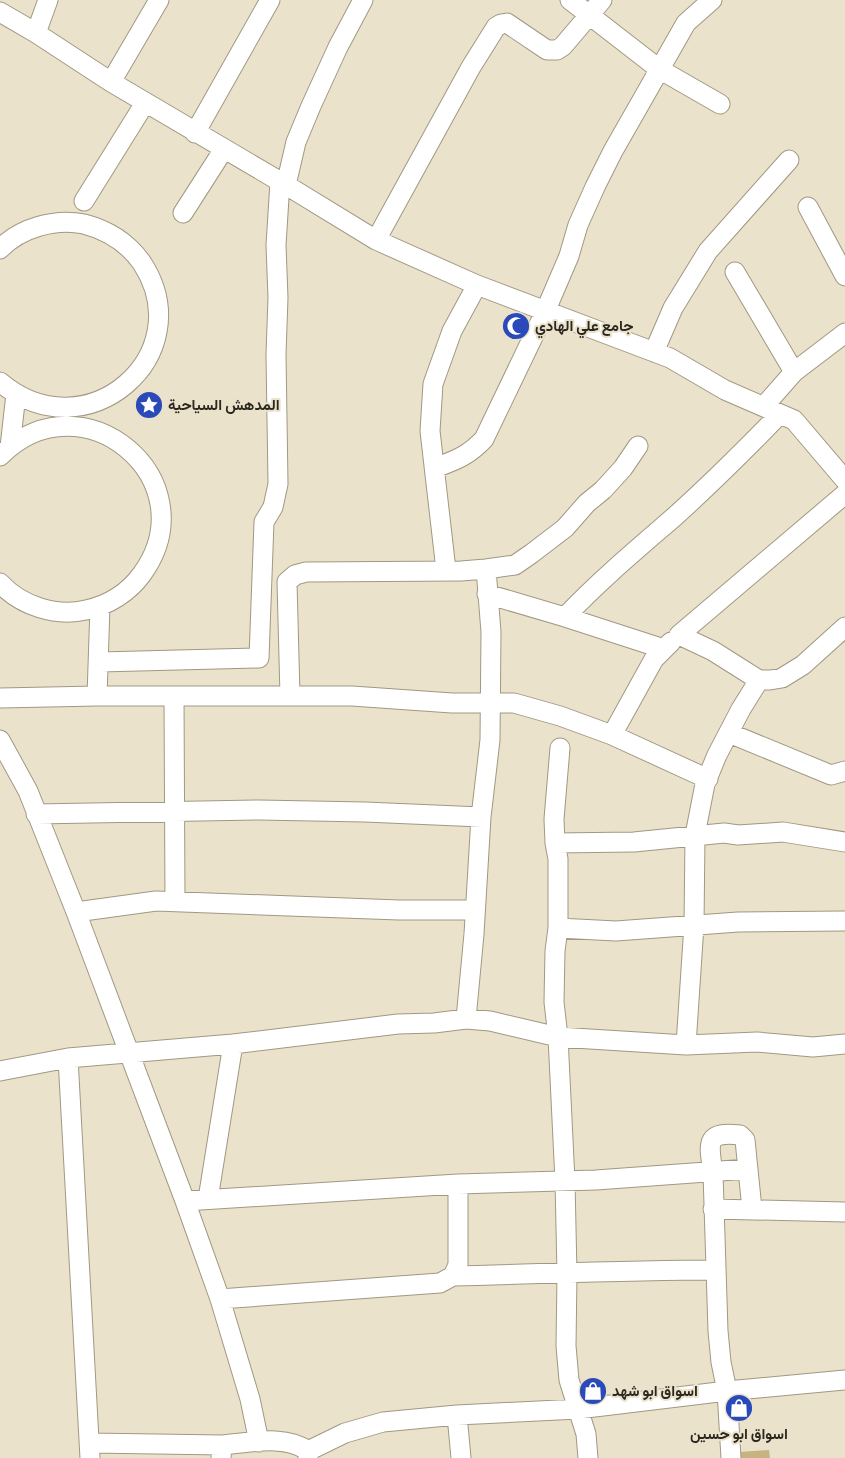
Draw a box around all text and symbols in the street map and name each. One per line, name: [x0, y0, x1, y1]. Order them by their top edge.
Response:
mosque icon: جامع علي الهادي: [501, 311, 531, 341]
place label: جامع علي الهادي: [535, 318, 633, 339]
place icon: المدهش السياحية: [134, 390, 164, 420]
place label: المدهش السياحية: [168, 397, 280, 414]
shop icon: اسواق ابو شهد: [578, 1376, 608, 1406]
place label: اسواق ابو شهد: [612, 1383, 698, 1400]
shop icon: اسواق ابو حسين: [724, 1393, 754, 1423]
place label: اسواق ابو حسين: [690, 1426, 788, 1443]

